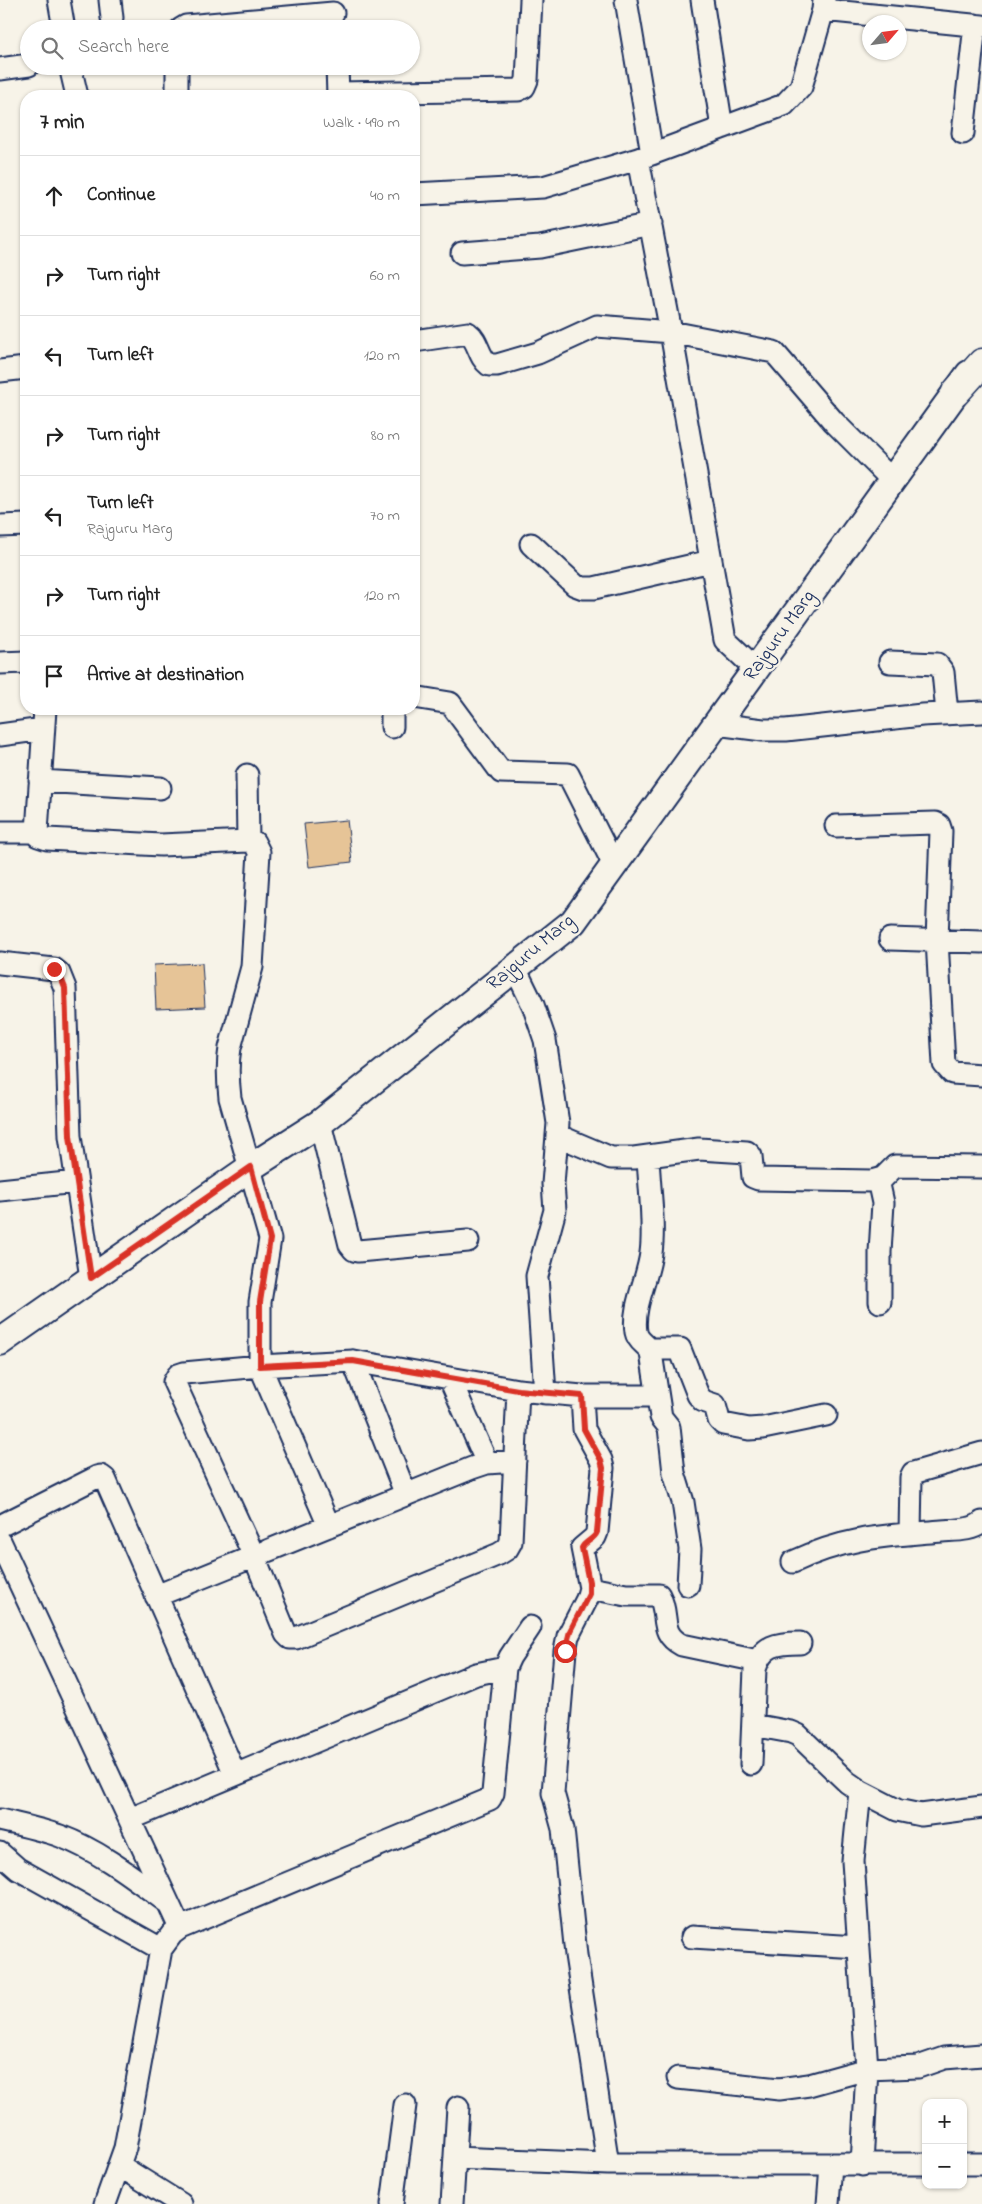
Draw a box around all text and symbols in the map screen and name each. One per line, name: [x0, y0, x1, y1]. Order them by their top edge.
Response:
north arrow: [862, 15, 907, 60]
search box: [20, 20, 420, 75]
icon: search: [38, 34, 66, 62]
text: Search here: [78, 34, 169, 61]
text: 7 min: [40, 108, 84, 138]
text: Walk · 490 m: [323, 111, 400, 135]
icon: ahead: [40, 182, 68, 210]
text: Continue: [87, 182, 155, 209]
text: 40 m: [370, 184, 400, 208]
icon: right: [40, 262, 68, 290]
text: Turn right: [87, 262, 160, 289]
text: 60 m: [370, 264, 400, 288]
icon: left: [40, 342, 68, 370]
text: Turn left: [87, 342, 154, 369]
text: 120 m: [364, 344, 400, 368]
icon: right: [40, 422, 68, 450]
text: Turn right: [87, 422, 160, 449]
text: 80 m: [371, 424, 400, 448]
text: Turn left: [87, 490, 154, 517]
icon: left: [40, 502, 68, 530]
text: 70 m: [370, 504, 400, 528]
text: Rajguru Marg: [87, 517, 173, 541]
icon: right: [40, 582, 68, 610]
text: Turn right: [87, 582, 160, 609]
text: 120 m: [364, 584, 400, 608]
street label: Rajguru Marg: [737, 584, 824, 688]
icon: arrive: [40, 662, 68, 690]
text: Arrive at destination: [87, 662, 244, 689]
street label: Rajguru Marg: [481, 908, 582, 999]
route end: [43, 958, 66, 981]
route start: [554, 1640, 577, 1663]
map controls: [922, 2099, 967, 2189]
button: +: [922, 2099, 967, 2144]
button: −: [922, 2144, 967, 2189]

